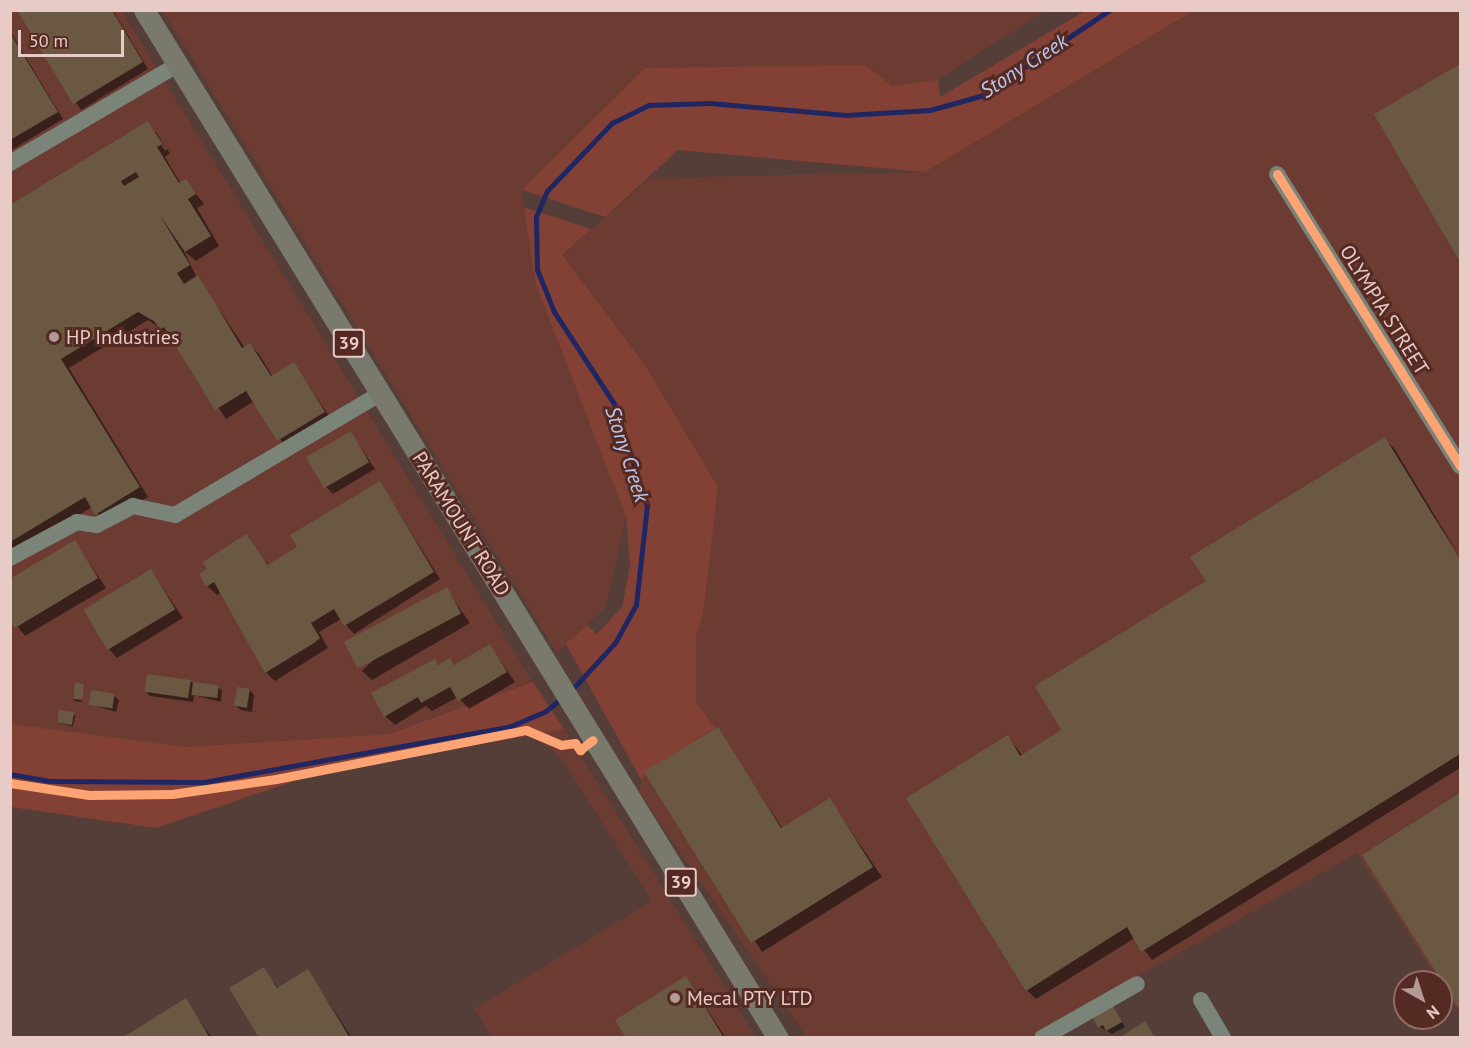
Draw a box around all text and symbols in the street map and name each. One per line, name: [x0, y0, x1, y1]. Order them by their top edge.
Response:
scale bar: [21, 18, 128, 56]
water label: Stony Creek: [975, 28, 1073, 104]
text: 50 m: [29, 29, 68, 52]
street label: OLYMPIA STREET: [1334, 240, 1434, 380]
place label: HP Industries: [66, 325, 180, 349]
road number: 39: [332, 328, 366, 358]
marker: HP Industries: [47, 330, 61, 344]
water label: Stony Creek: [600, 403, 654, 505]
street label: PARAMOUNT ROAD: [407, 447, 515, 601]
road number: 39: [664, 867, 698, 897]
north arrow: [1393, 970, 1453, 1030]
place label: Mecal PTY LTD: [687, 986, 813, 1010]
marker: Mecal PTY LTD: [668, 991, 682, 1005]
text: N: [1423, 1001, 1443, 1024]

